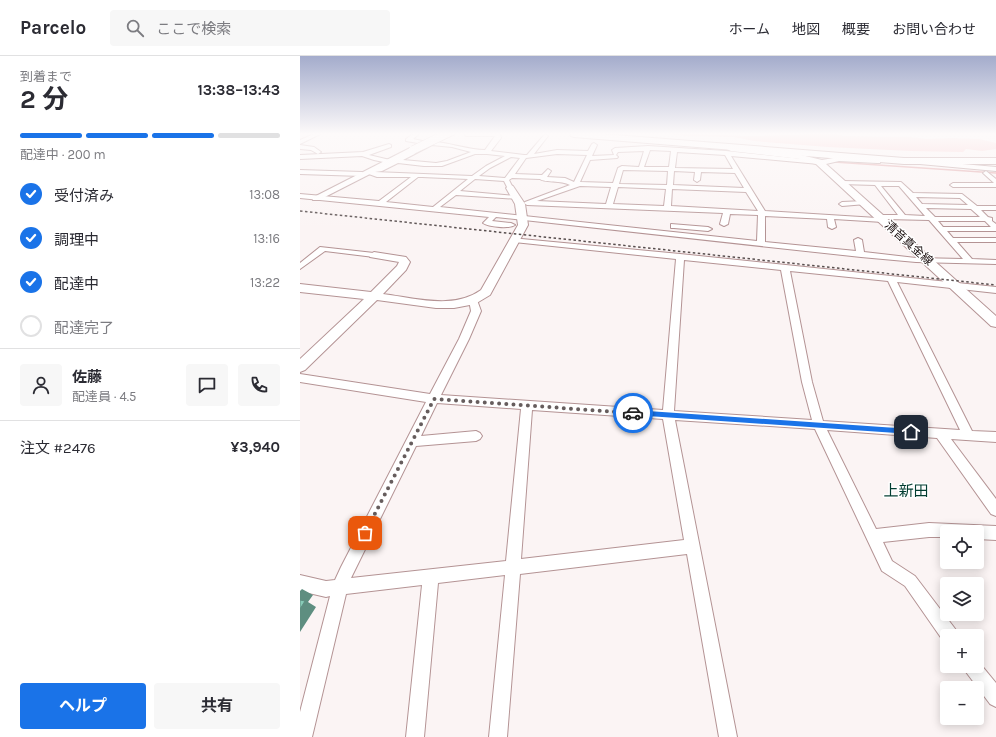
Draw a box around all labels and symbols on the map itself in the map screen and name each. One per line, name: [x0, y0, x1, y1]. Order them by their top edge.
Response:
street label: 清音真金線: [882, 218, 936, 268]
courier: [613, 393, 653, 433]
pin: [894, 415, 928, 449]
district label: 上新田: [883, 482, 929, 500]
pin: [348, 516, 382, 550]

